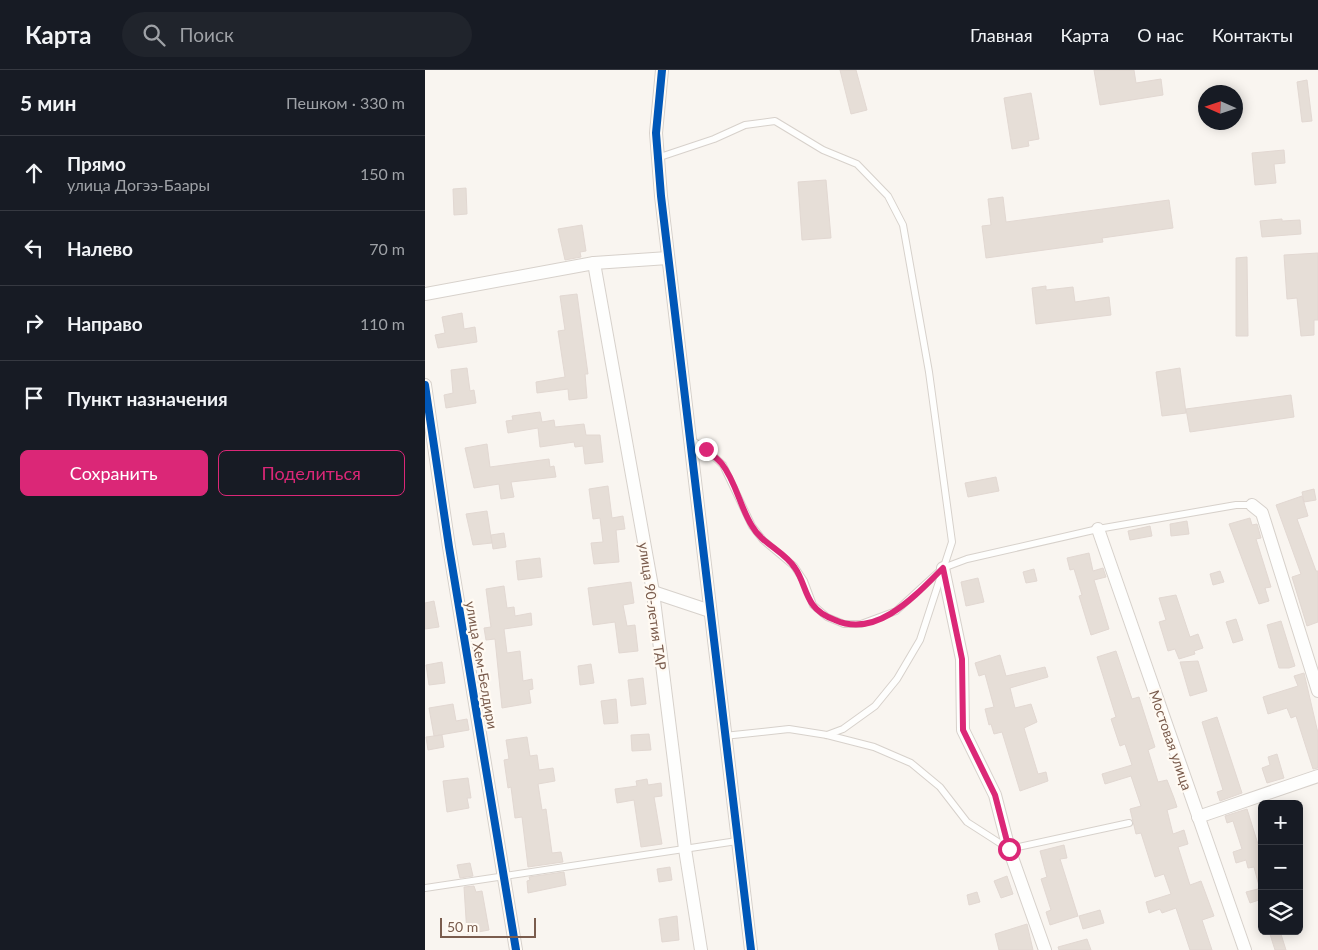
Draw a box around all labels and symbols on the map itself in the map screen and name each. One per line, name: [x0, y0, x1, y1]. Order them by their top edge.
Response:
north arrow: [1198, 85, 1243, 130]
route end: [695, 438, 718, 461]
street label: улица 90-летия ТАР: [636, 541, 670, 671]
street label: улица Хем-Белдири: [462, 600, 502, 730]
street label: Мостовая улица: [1146, 688, 1196, 792]
route start: [998, 838, 1021, 861]
scale bar: [440, 915, 536, 938]

